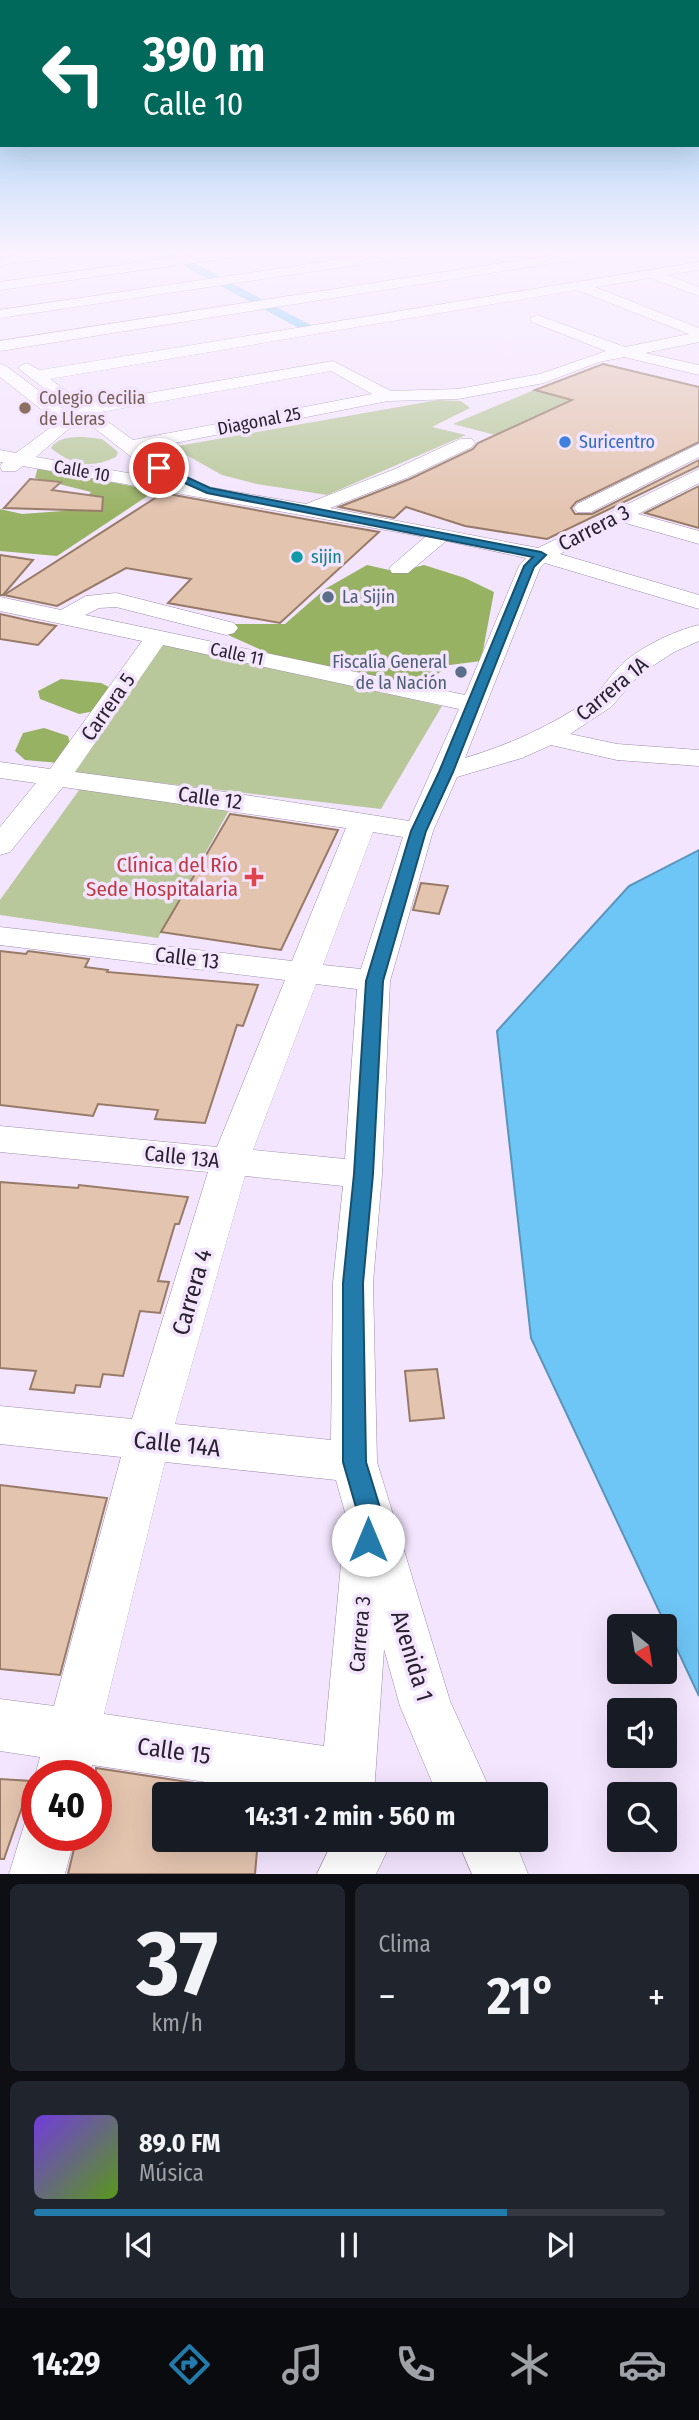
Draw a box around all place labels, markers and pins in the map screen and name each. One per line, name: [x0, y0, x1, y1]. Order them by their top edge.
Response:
place label: Colegio Cecilia de Lleras: [39, 387, 146, 430]
marker: Colegio Cecilia de Lleras: [17, 400, 33, 416]
place label: Suricentro: [579, 431, 655, 453]
marker: Suricentro: [557, 434, 573, 450]
pin: [129, 438, 189, 498]
place label: sijin: [311, 546, 342, 568]
marker: sijin: [289, 549, 305, 565]
place label: La Sijin: [342, 586, 395, 608]
marker: La Sijin: [320, 589, 336, 605]
place label: Fiscalía General de la Nación: [332, 651, 447, 694]
marker: Fiscalía General de la Nación: [453, 664, 469, 680]
place label: Clínica del Río Sede Hospitalaria: [86, 852, 238, 902]
marker: Clínica del Río Sede Hospitalaria: [244, 867, 264, 887]

